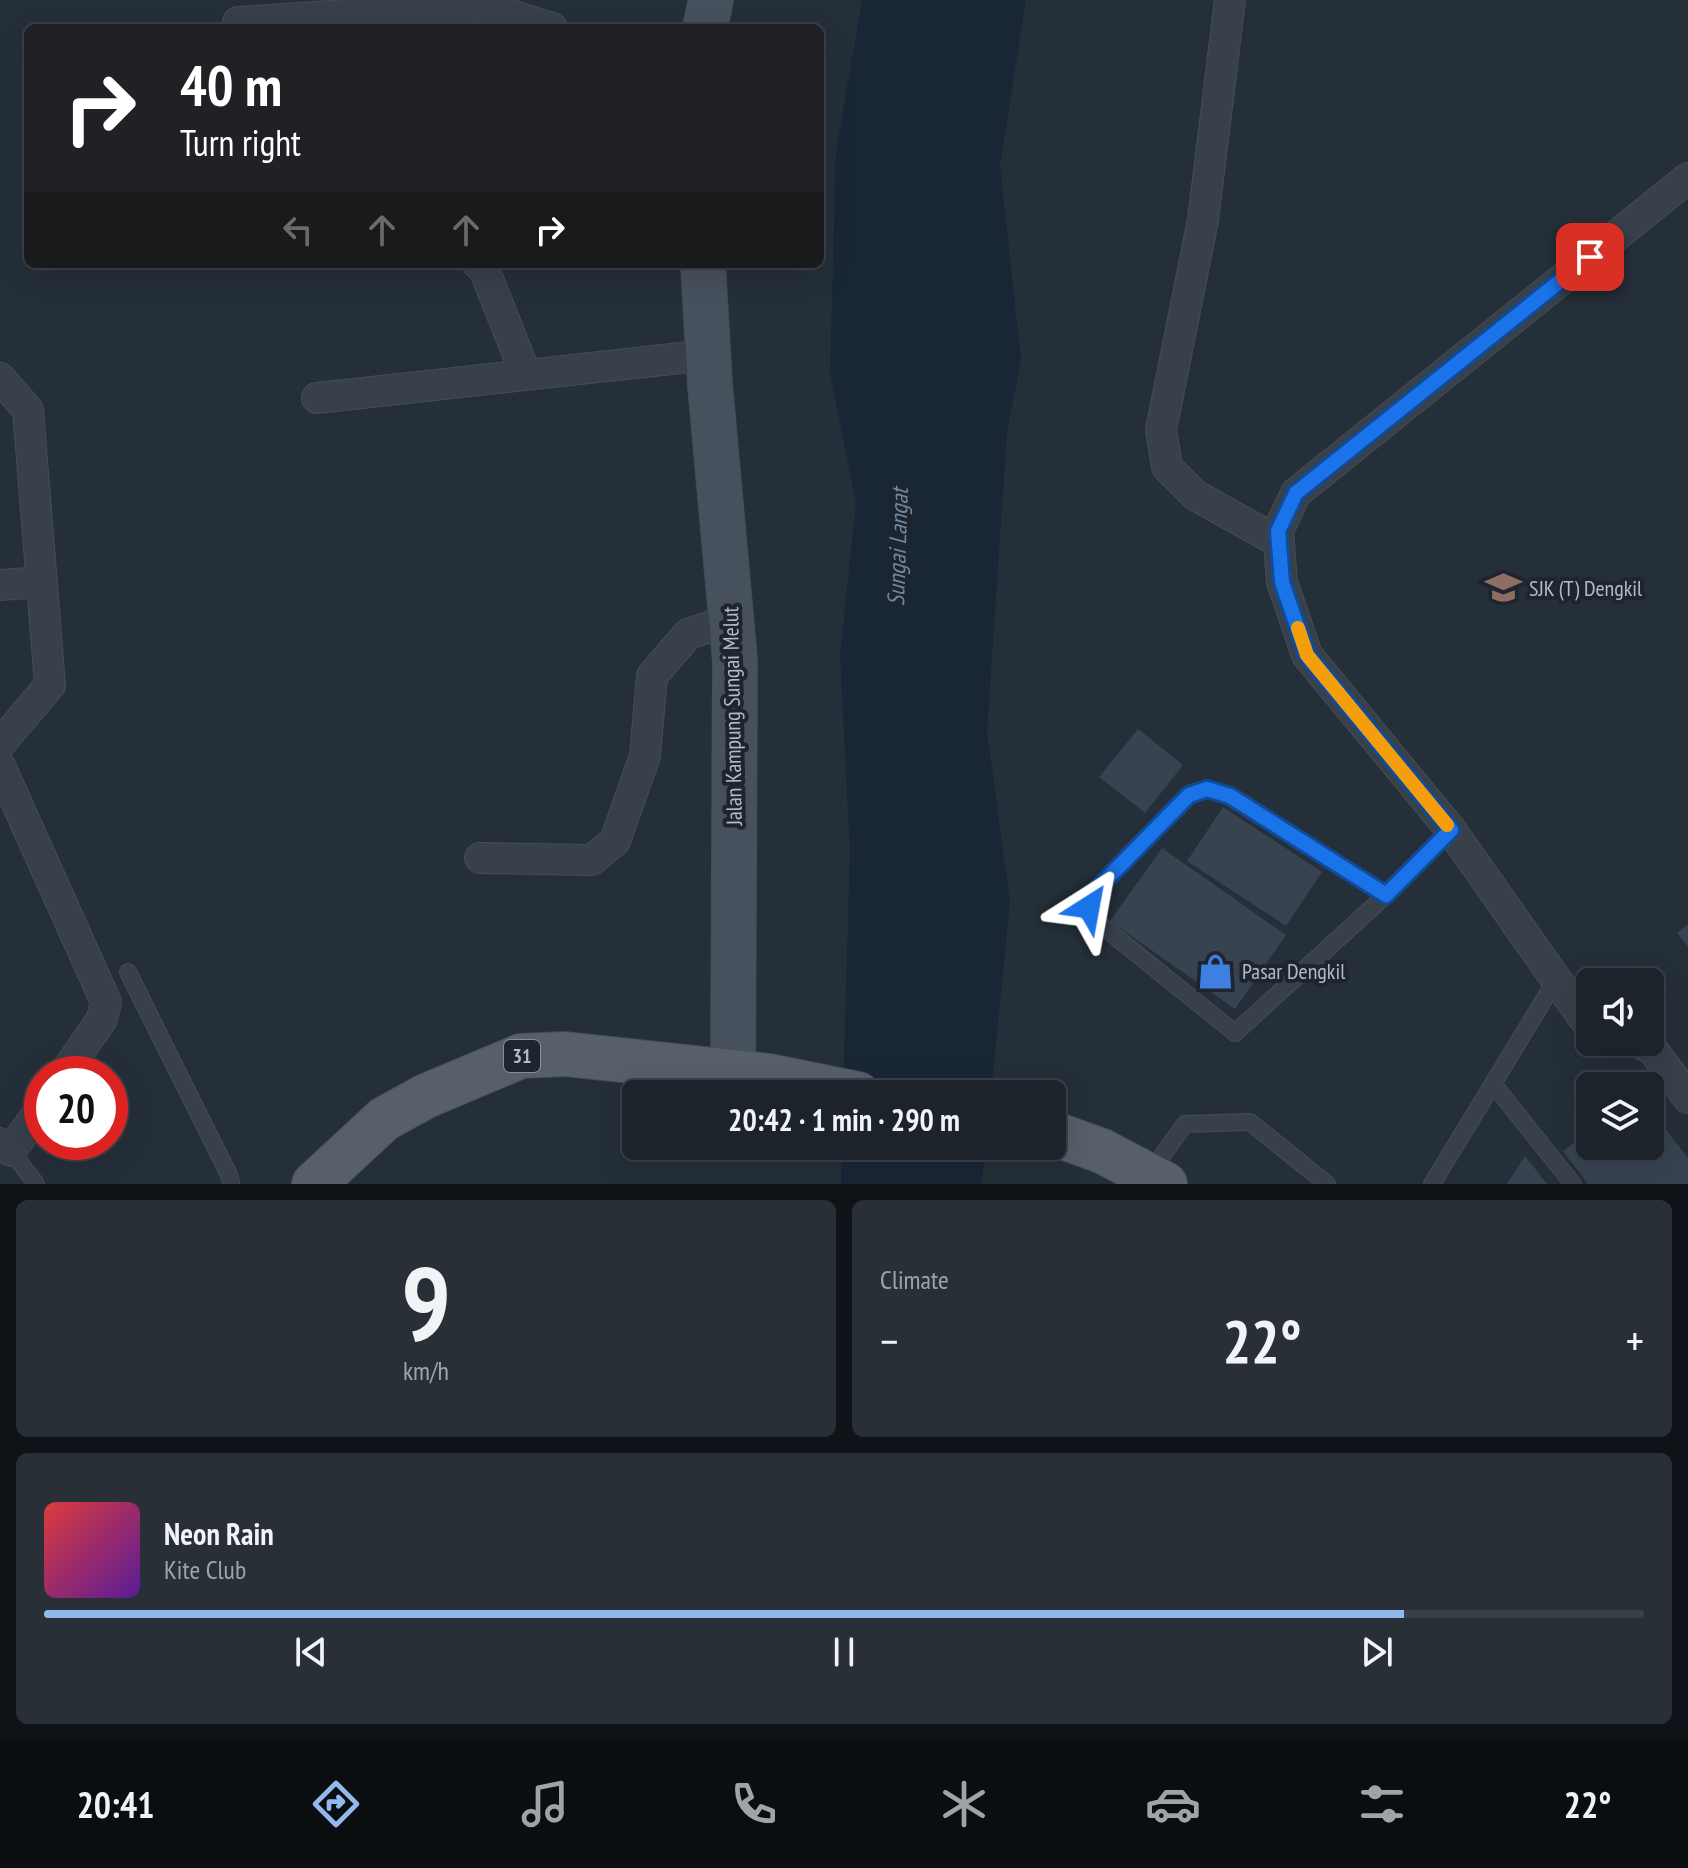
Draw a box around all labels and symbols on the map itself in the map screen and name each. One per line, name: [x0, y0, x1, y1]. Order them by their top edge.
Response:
pin: [1556, 223, 1624, 291]
water label: Sungai Langat: [880, 485, 915, 606]
school or university icon: SJK (T) Dengkil: [1484, 569, 1522, 607]
place label: SJK (T) Dengkil: [1529, 574, 1643, 602]
street label: Jalan Kampung Sungai Melut: [716, 606, 748, 827]
position arrow: [1047, 865, 1131, 949]
shop icon: Pasar Dengkil: [1197, 952, 1235, 990]
place label: Pasar Dengkil: [1242, 957, 1346, 985]
road number: 31: [504, 1040, 540, 1072]
speed limit sign: 20: [24, 1056, 128, 1160]

